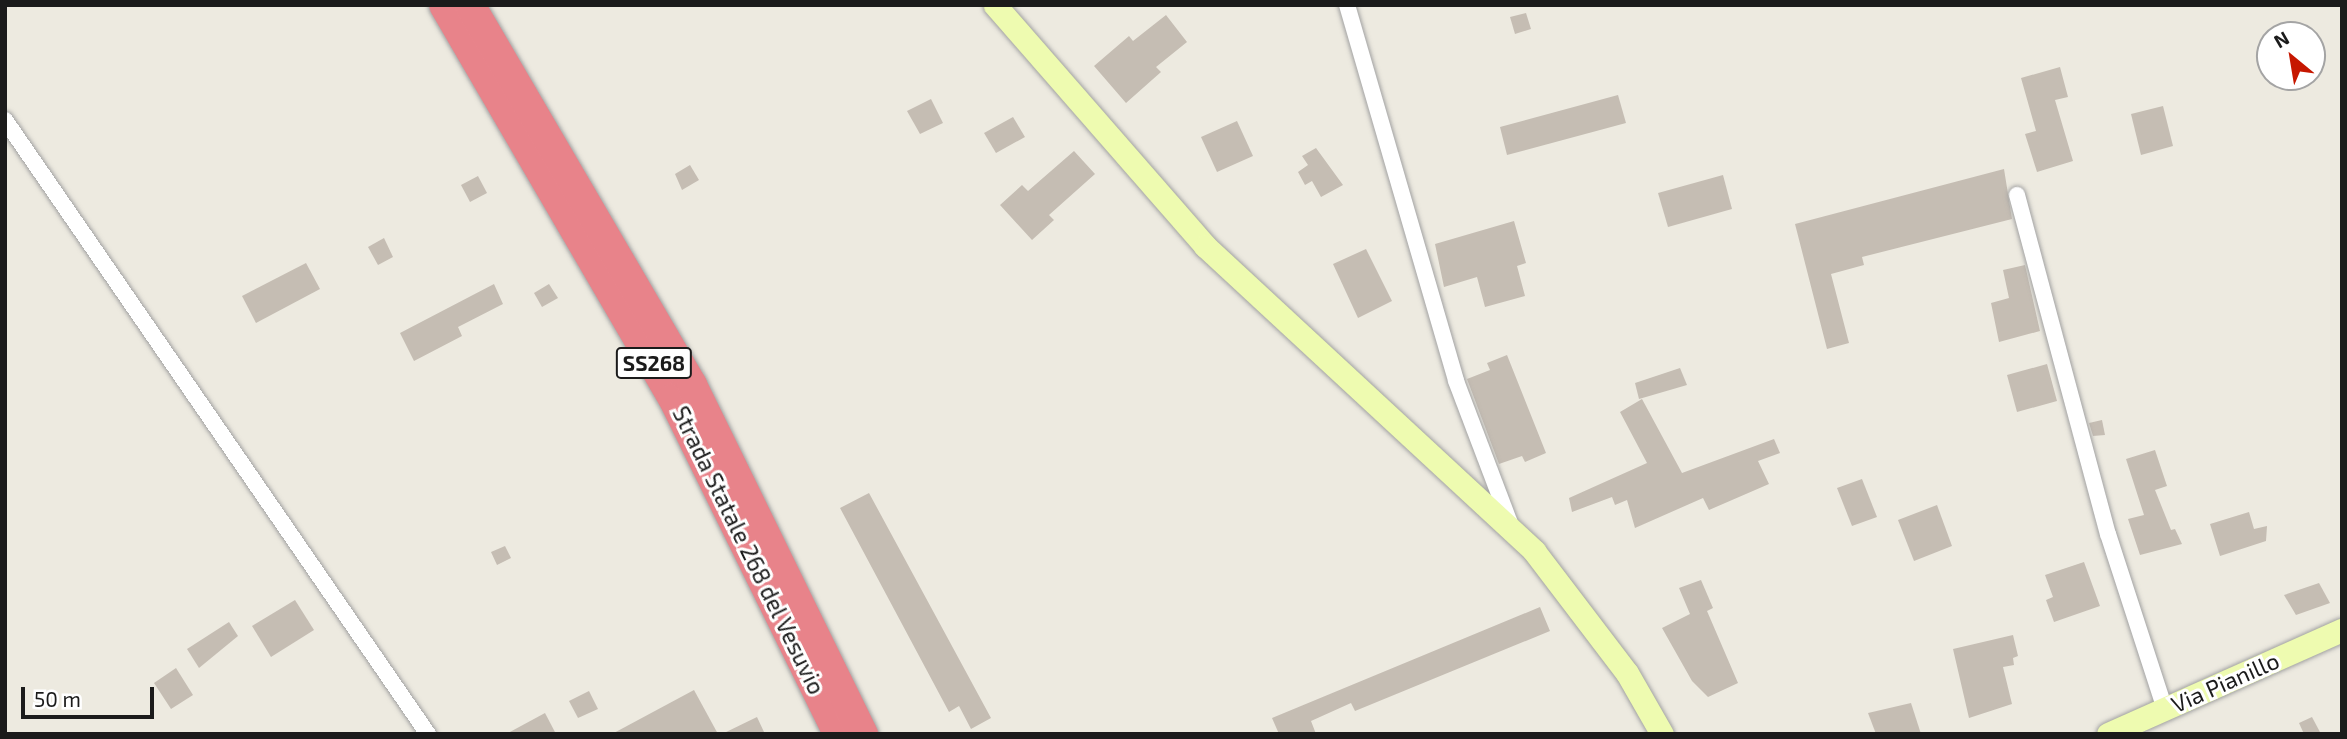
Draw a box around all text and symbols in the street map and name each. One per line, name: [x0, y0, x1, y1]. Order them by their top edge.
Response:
north arrow: [2256, 21, 2326, 91]
text: N: [2270, 26, 2293, 53]
road number: SS268: [616, 346, 692, 380]
street label: Strada Statale 268 del Vesuvio: [667, 401, 831, 699]
street label: Via Pianillo: [2167, 646, 2283, 718]
scale bar: [24, 672, 158, 716]
text: 50 m: [34, 686, 81, 711]

